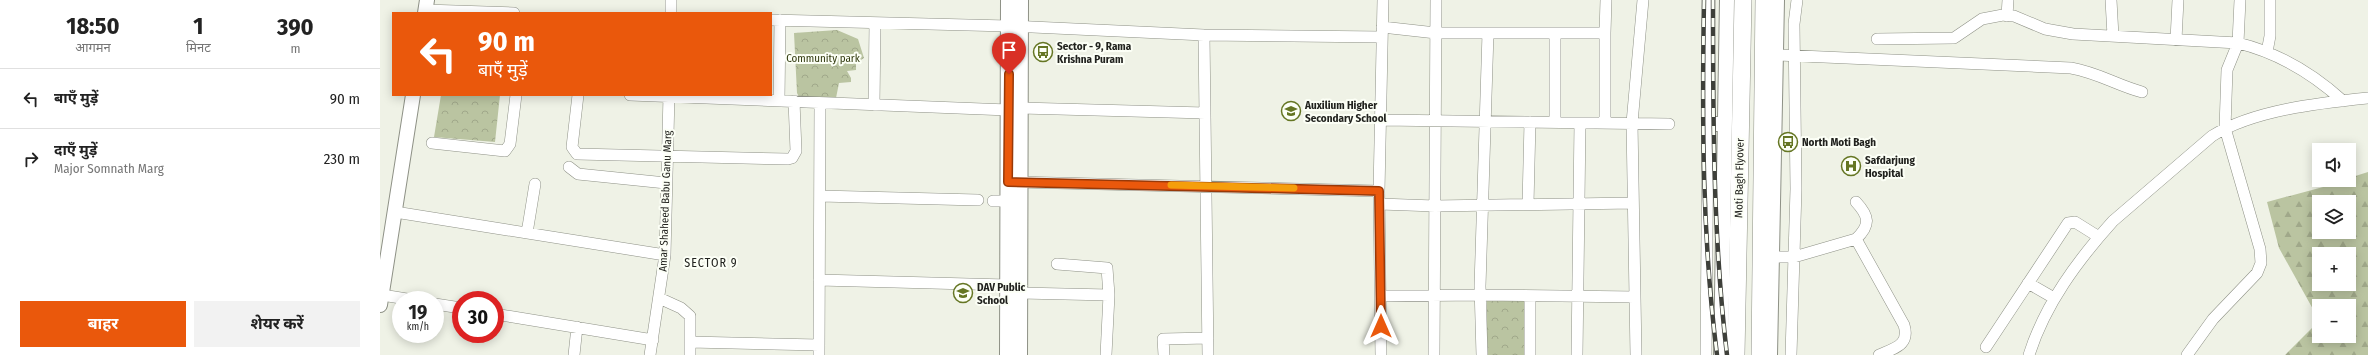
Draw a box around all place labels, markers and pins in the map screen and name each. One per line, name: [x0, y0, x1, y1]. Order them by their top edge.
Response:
pin: [992, 33, 1026, 74]
place label: Sector - 9, Rama Krishna Puram: [1057, 40, 1132, 66]
bus stop icon: Sector - 9, Rama Krishna Puram: [1032, 41, 1054, 63]
place label: Auxilium Higher Secondary School: [1304, 99, 1388, 125]
school or university icon: Auxilium Higher Secondary School: [1280, 100, 1302, 122]
bus stop icon: North Moti Bagh: [1777, 131, 1799, 153]
place label: North Moti Bagh: [1802, 136, 1876, 149]
place label: Safdarjung Hospital: [1865, 154, 1915, 180]
hospital icon: Safdarjung Hospital: [1840, 155, 1862, 177]
place label: DAV Public School: [977, 281, 1026, 307]
school or university icon: DAV Public School: [952, 282, 974, 304]

